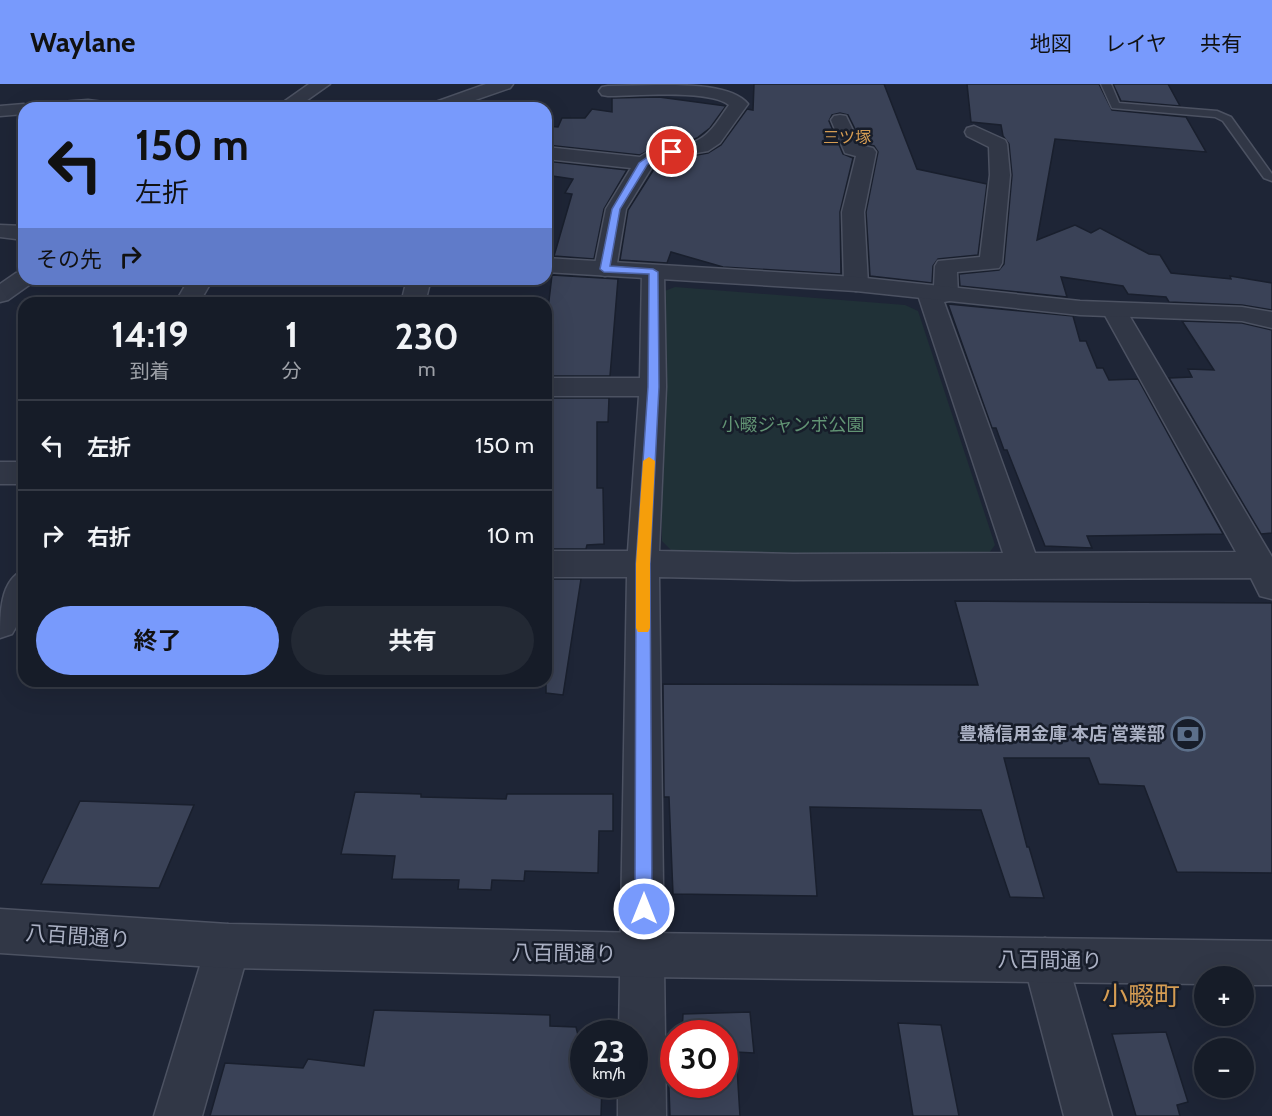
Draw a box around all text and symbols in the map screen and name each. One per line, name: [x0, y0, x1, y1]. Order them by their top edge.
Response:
text: Waylane: [30, 25, 136, 59]
text: 地図: [1030, 31, 1072, 56]
text: レイヤ: [1105, 31, 1167, 56]
text: 共有: [1200, 31, 1242, 56]
text: 150 m: [135, 119, 249, 171]
icon: left: [36, 126, 114, 204]
pin: [646, 126, 697, 177]
district label: 三ツ塚: [823, 128, 871, 147]
icon: arrive: [655, 135, 688, 168]
text: 左折: [135, 176, 189, 209]
icon: right: [114, 240, 147, 273]
text: その先: [36, 246, 102, 273]
text: 14:19: [111, 312, 188, 356]
text: 1: [285, 312, 298, 356]
text: 230: [395, 314, 459, 358]
text: m: [418, 357, 436, 381]
text: 到着: [130, 359, 170, 383]
text: 分: [282, 359, 302, 383]
park label: 小畷ジャンボ公園: [721, 414, 865, 436]
icon: left: [36, 429, 69, 462]
text: 150 m: [475, 432, 534, 459]
text: 左折: [87, 434, 131, 461]
icon: right: [36, 519, 69, 552]
text: 10 m: [487, 522, 534, 549]
text: 右折: [87, 524, 131, 551]
button: 終了: [36, 606, 279, 675]
button: 共有: [291, 606, 534, 675]
bank icon: 豊橋信用金庫 本店 営業部: [1170, 716, 1206, 752]
place label: 豊橋信用金庫 本店 営業部: [959, 723, 1165, 745]
position arrow: [612, 877, 676, 941]
street label: 八百間通り: [25, 920, 131, 952]
street label: 八百間通り: [511, 940, 617, 966]
street label: 八百間通り: [997, 947, 1103, 973]
map controls: [1194, 966, 1254, 1098]
button: +: [1194, 966, 1254, 1026]
district label: 小畷町: [1102, 980, 1180, 1012]
speed limit sign: 30: [660, 1020, 738, 1098]
text: 23: [593, 1033, 625, 1070]
button: −: [1194, 1038, 1254, 1098]
text: km/h: [593, 1065, 625, 1083]

